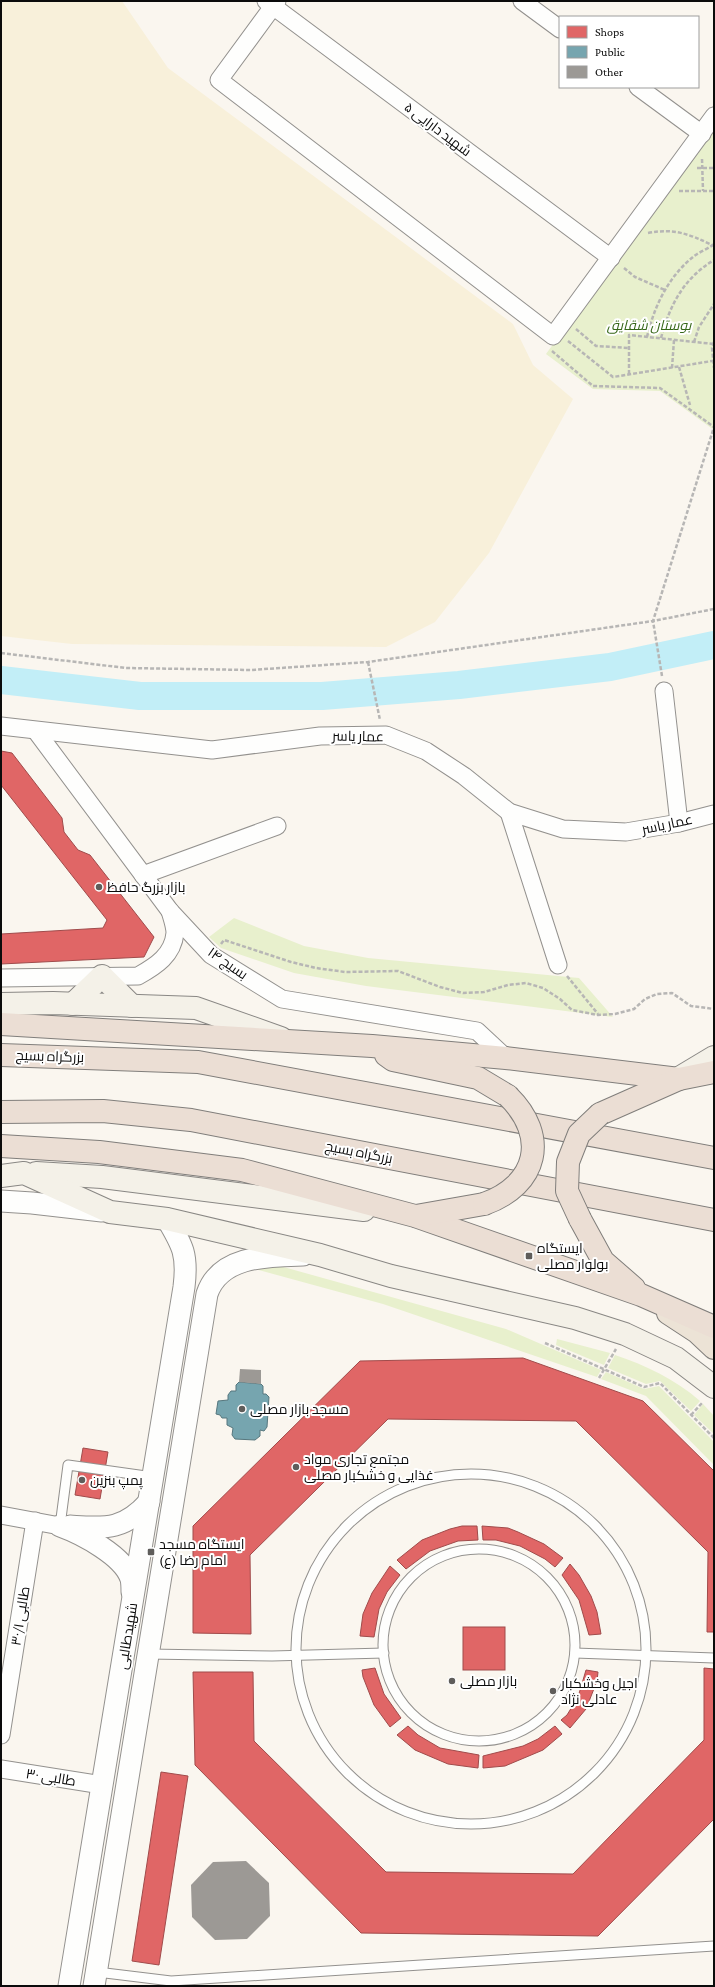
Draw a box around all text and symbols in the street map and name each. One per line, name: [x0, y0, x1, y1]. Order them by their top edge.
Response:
legend: [559, 16, 699, 88]
text: Shops: [595, 25, 624, 39]
text: Public: [595, 45, 625, 59]
text: Other: [595, 65, 624, 79]
street label: شهید دارایی ۵: [401, 99, 475, 159]
park label: بوستان شقایق: [607, 317, 693, 334]
street label: عمار یاسر: [331, 728, 384, 744]
street label: عمار یاسر: [639, 811, 694, 837]
place label: بازار بزرگ حافظ: [107, 879, 185, 895]
marker: بازار بزرگ حافظ: [94, 882, 104, 892]
street label: بسیج ۱۴: [204, 944, 251, 983]
street label: بزرگراه بسیج: [15, 1047, 85, 1066]
street label: بزرگراه بسیج: [324, 1138, 394, 1167]
place label: ایستگاه بولوار مصلی: [537, 1240, 608, 1272]
marker: ایستگاه بولوار مصلی: [524, 1251, 534, 1261]
place label: مسجد بازار مصلی: [250, 1401, 349, 1417]
marker: مسجد بازار مصلی: [237, 1404, 247, 1414]
place label: مجتمع تجاری مواد غذایی و خشکبار مصلی: [304, 1451, 434, 1483]
marker: مجتمع تجاری مواد غذایی و خشکبار مصلی: [291, 1462, 301, 1472]
place label: پمپ بنزین: [90, 1472, 143, 1490]
marker: پمپ بنزین: [77, 1475, 87, 1485]
place label: ایستگاه مسجد امام رضا (ع): [159, 1536, 244, 1570]
marker: ایستگاه مسجد امام رضا (ع): [146, 1547, 156, 1557]
street label: طالبی ۳۰/۱: [7, 1585, 33, 1647]
street label: شهیدطالبی: [114, 1602, 140, 1670]
place label: بازار مصلى: [460, 1673, 517, 1689]
place label: اجیل وخشکبار عادلی نژاد: [560, 1675, 638, 1707]
marker: بازار مصلى: [447, 1676, 457, 1686]
marker: اجیل وخشکبار عادلی نژاد: [548, 1686, 558, 1696]
street label: طالبی ۳۰: [25, 1765, 77, 1789]

